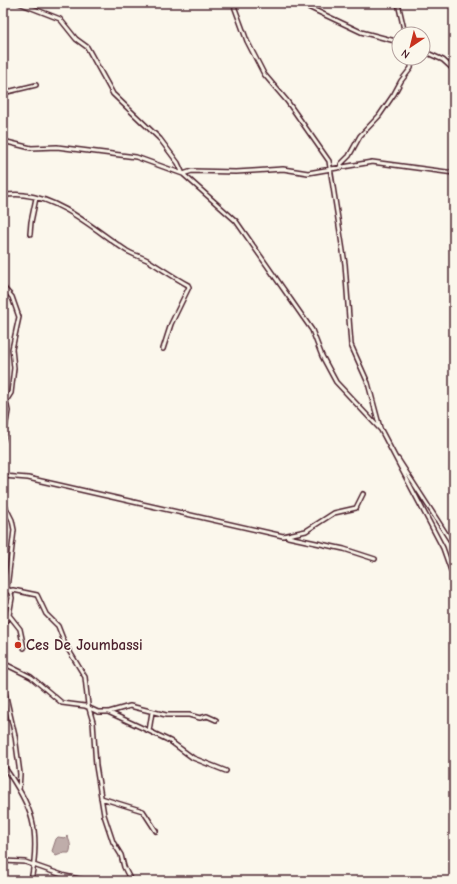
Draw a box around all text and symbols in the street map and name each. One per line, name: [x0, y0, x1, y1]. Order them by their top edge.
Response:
north arrow: [391, 26, 431, 66]
text: N: [399, 46, 412, 61]
place label: Ces De Joumbassi: [26, 636, 143, 654]
marker: Ces De Joumbassi: [13, 640, 23, 650]

